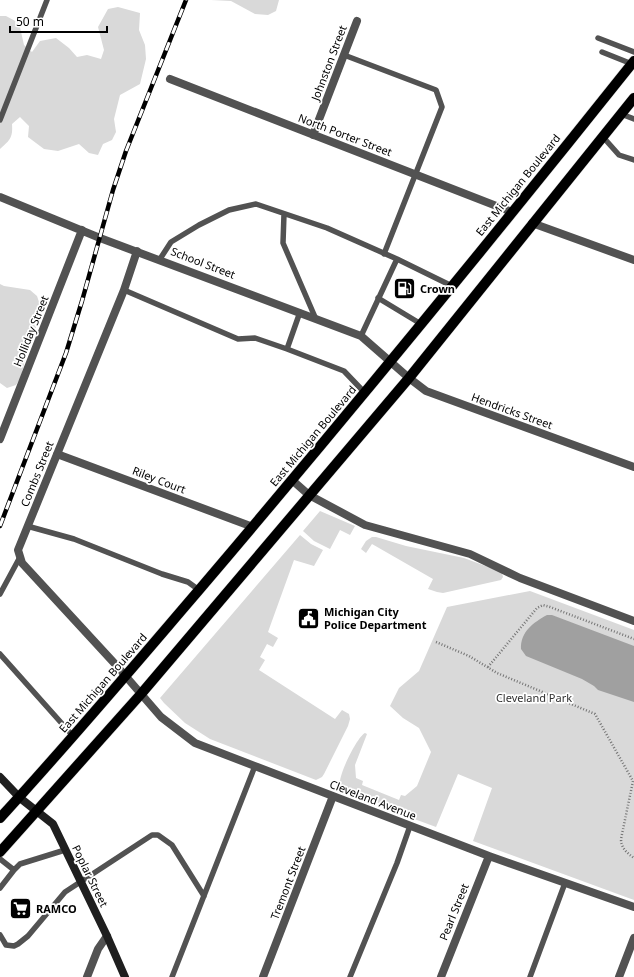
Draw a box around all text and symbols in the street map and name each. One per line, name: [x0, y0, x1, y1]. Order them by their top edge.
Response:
scale bar: [10, 8, 107, 34]
text: 50 m: [16, 13, 44, 30]
street label: Johnston Street: [307, 23, 350, 104]
street label: North Porter Street: [296, 110, 394, 159]
street label: East Michigan Boulevard: [472, 131, 563, 239]
street label: School Street: [169, 243, 238, 282]
fuel station icon: Crown: [392, 276, 418, 302]
place label: Crown: [420, 281, 455, 296]
street label: Holliday Street: [9, 293, 52, 369]
street label: East Michigan Boulevard: [266, 382, 359, 489]
street label: Hendricks Street: [470, 389, 555, 432]
street label: Combs Street: [17, 439, 57, 509]
street label: Riley Court: [130, 463, 188, 497]
place label: Michigan City Police Department: [324, 604, 427, 632]
public building icon: Michigan City Police Department: [295, 605, 321, 631]
street label: East Michigan Boulevard: [55, 630, 150, 736]
park label: Cleveland Park: [496, 690, 572, 705]
street label: Cleveland Avenue: [328, 776, 419, 823]
street label: Poplar Street: [69, 842, 112, 909]
street label: Tremont Street: [267, 844, 308, 922]
street label: Pearl Street: [435, 881, 472, 942]
supermarket icon: RAMCO: [8, 896, 34, 922]
place label: RAMCO: [36, 901, 77, 916]

